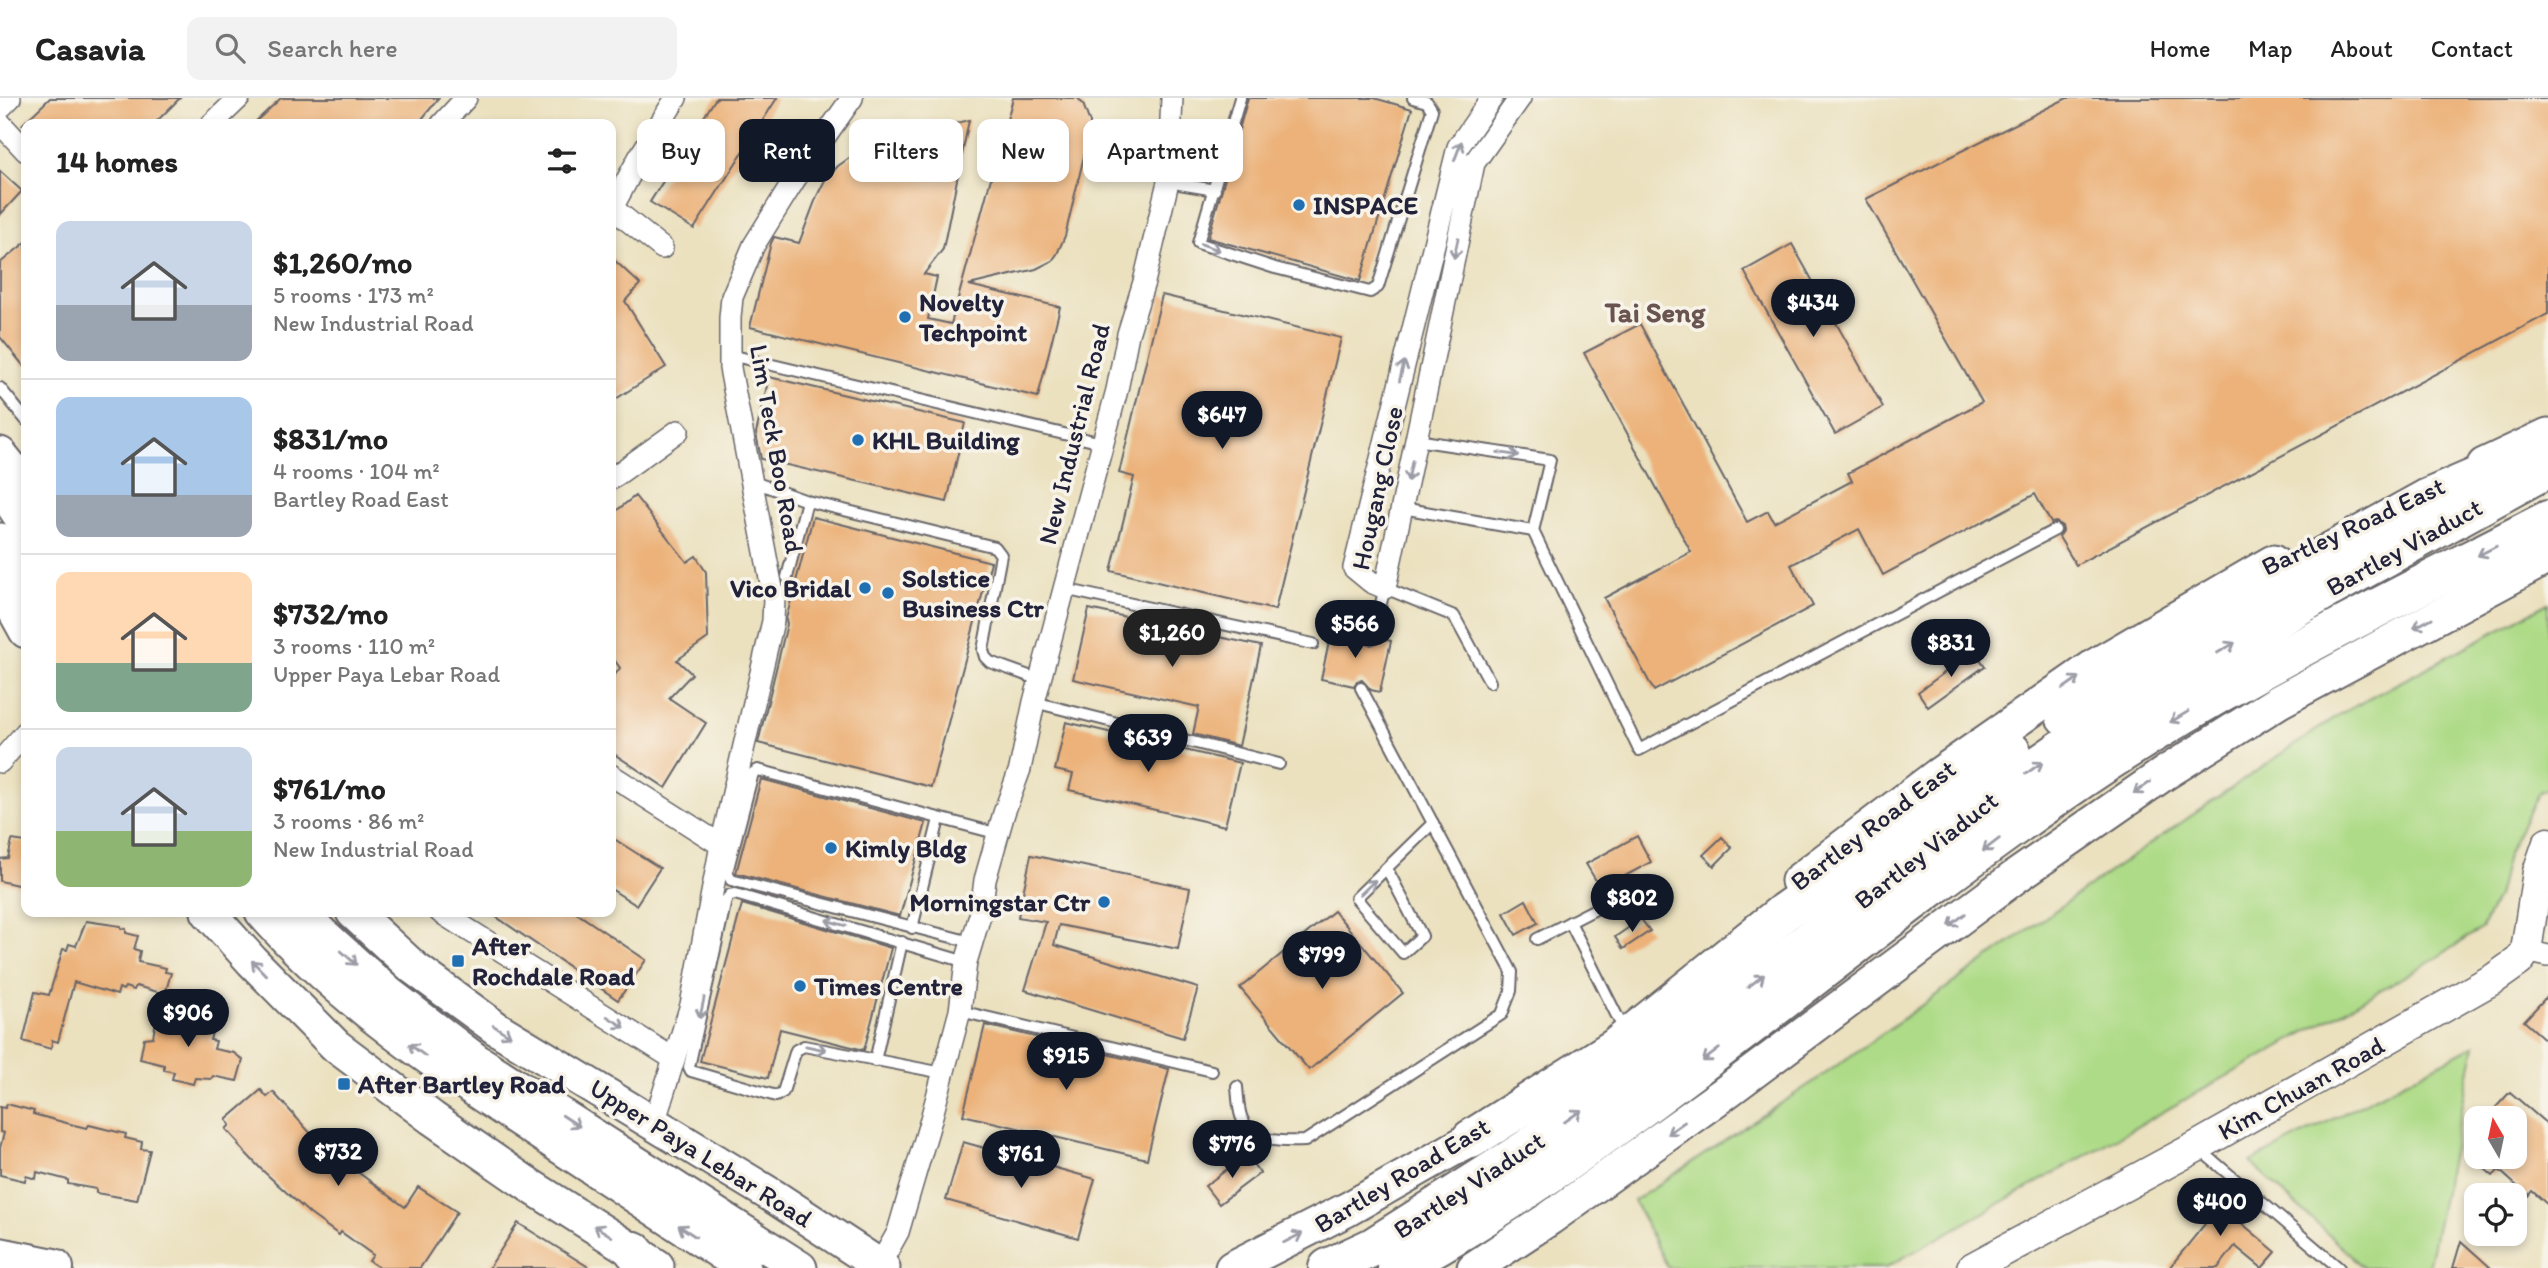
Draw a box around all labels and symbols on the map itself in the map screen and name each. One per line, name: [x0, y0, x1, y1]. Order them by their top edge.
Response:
one-way arrow: [1453, 141, 1466, 162]
place label: INSPACE: [1313, 189, 1418, 221]
marker: INSPACE: [1291, 197, 1307, 213]
one-way arrow: [1449, 236, 1463, 259]
one-way arrow: [1199, 242, 1221, 254]
pin: $434: [1772, 280, 1854, 339]
place label: Novelty Techpoint: [918, 286, 1027, 348]
district label: Tai Seng: [1604, 295, 1706, 329]
marker: Novelty Techpoint: [897, 309, 913, 325]
street label: New Industrial Road: [1031, 320, 1117, 548]
street label: Lim Teck Boo Road: [743, 342, 811, 557]
one-way arrow: [1396, 360, 1409, 383]
pin: $647: [1181, 392, 1263, 451]
street label: Hougang Close: [1344, 403, 1410, 573]
place label: KHL Building: [872, 424, 1020, 456]
marker: KHL Building: [850, 432, 866, 448]
one-way arrow: [1496, 448, 1519, 461]
one-way arrow: [1402, 459, 1416, 482]
street label: Bartley Road East: [2256, 469, 2450, 583]
street label: Bartley Viaduct: [2320, 491, 2488, 603]
one-way arrow: [2478, 545, 2498, 559]
place label: Solstice Business Ctr: [902, 562, 1044, 624]
place label: Vico Bridal: [730, 572, 852, 604]
marker: Vico Bridal: [857, 580, 873, 596]
marker: Solstice Business Ctr: [880, 585, 896, 601]
pin: $566: [1314, 601, 1396, 660]
pin: $1,260: [1115, 610, 1229, 669]
one-way arrow: [2413, 617, 2434, 630]
pin: $831: [1910, 620, 1992, 679]
one-way arrow: [2216, 641, 2236, 655]
one-way arrow: [2061, 676, 2080, 690]
one-way arrow: [2170, 710, 2190, 724]
pin: $639: [1107, 714, 1189, 774]
street label: Bartley Road East: [1784, 752, 1962, 898]
one-way arrow: [2024, 761, 2043, 775]
one-way arrow: [2133, 781, 2152, 795]
street label: Bartley Viaduct: [1848, 784, 2004, 916]
place label: Kimly Bldg: [845, 832, 967, 864]
one-way arrow: [1982, 837, 2001, 852]
marker: Kimly Bldg: [823, 840, 839, 856]
pin: $802: [1591, 874, 1673, 934]
one-way arrow: [1359, 878, 1376, 895]
place label: Morningstar Ctr: [910, 886, 1091, 918]
marker: Morningstar Ctr: [1096, 894, 1112, 910]
one-way arrow: [1948, 912, 1967, 927]
one-way arrow: [825, 916, 848, 929]
place label: After Rochdale Road: [471, 930, 636, 992]
pin: $799: [1281, 932, 1363, 991]
one-way arrow: [340, 950, 358, 966]
marker: After Rochdale Road: [450, 953, 466, 969]
one-way arrow: [251, 960, 268, 977]
place label: Times Centre: [813, 970, 963, 1002]
one-way arrow: [1746, 974, 1765, 989]
marker: Times Centre: [792, 978, 808, 994]
pin: $906: [147, 990, 229, 1049]
one-way arrow: [695, 996, 708, 1019]
one-way arrow: [606, 1016, 626, 1030]
one-way arrow: [491, 1024, 511, 1038]
street label: Kim Chuan Road: [2212, 1029, 2391, 1147]
pin: $915: [1025, 1032, 1107, 1092]
one-way arrow: [408, 1042, 427, 1057]
one-way arrow: [804, 1042, 827, 1056]
one-way arrow: [1703, 1048, 1721, 1063]
place label: After Bartley Road: [357, 1068, 566, 1100]
street label: Upper Paya Lebar Road: [584, 1071, 819, 1235]
marker: After Bartley Road: [336, 1076, 352, 1092]
north arrow: [2464, 1106, 2527, 1169]
one-way arrow: [1563, 1109, 1582, 1123]
street label: Bartley Road East: [1308, 1110, 1496, 1240]
one-way arrow: [561, 1114, 581, 1128]
pin: $776: [1191, 1121, 1273, 1180]
one-way arrow: [1667, 1121, 1686, 1135]
street label: Bartley Viaduct: [1387, 1124, 1551, 1246]
pin: $732: [297, 1128, 379, 1188]
pin: $761: [980, 1130, 1062, 1190]
pin: $400: [2179, 1178, 2261, 1238]
one-way arrow: [678, 1223, 697, 1238]
one-way arrow: [593, 1224, 613, 1238]
one-way arrow: [1282, 1230, 1303, 1244]

